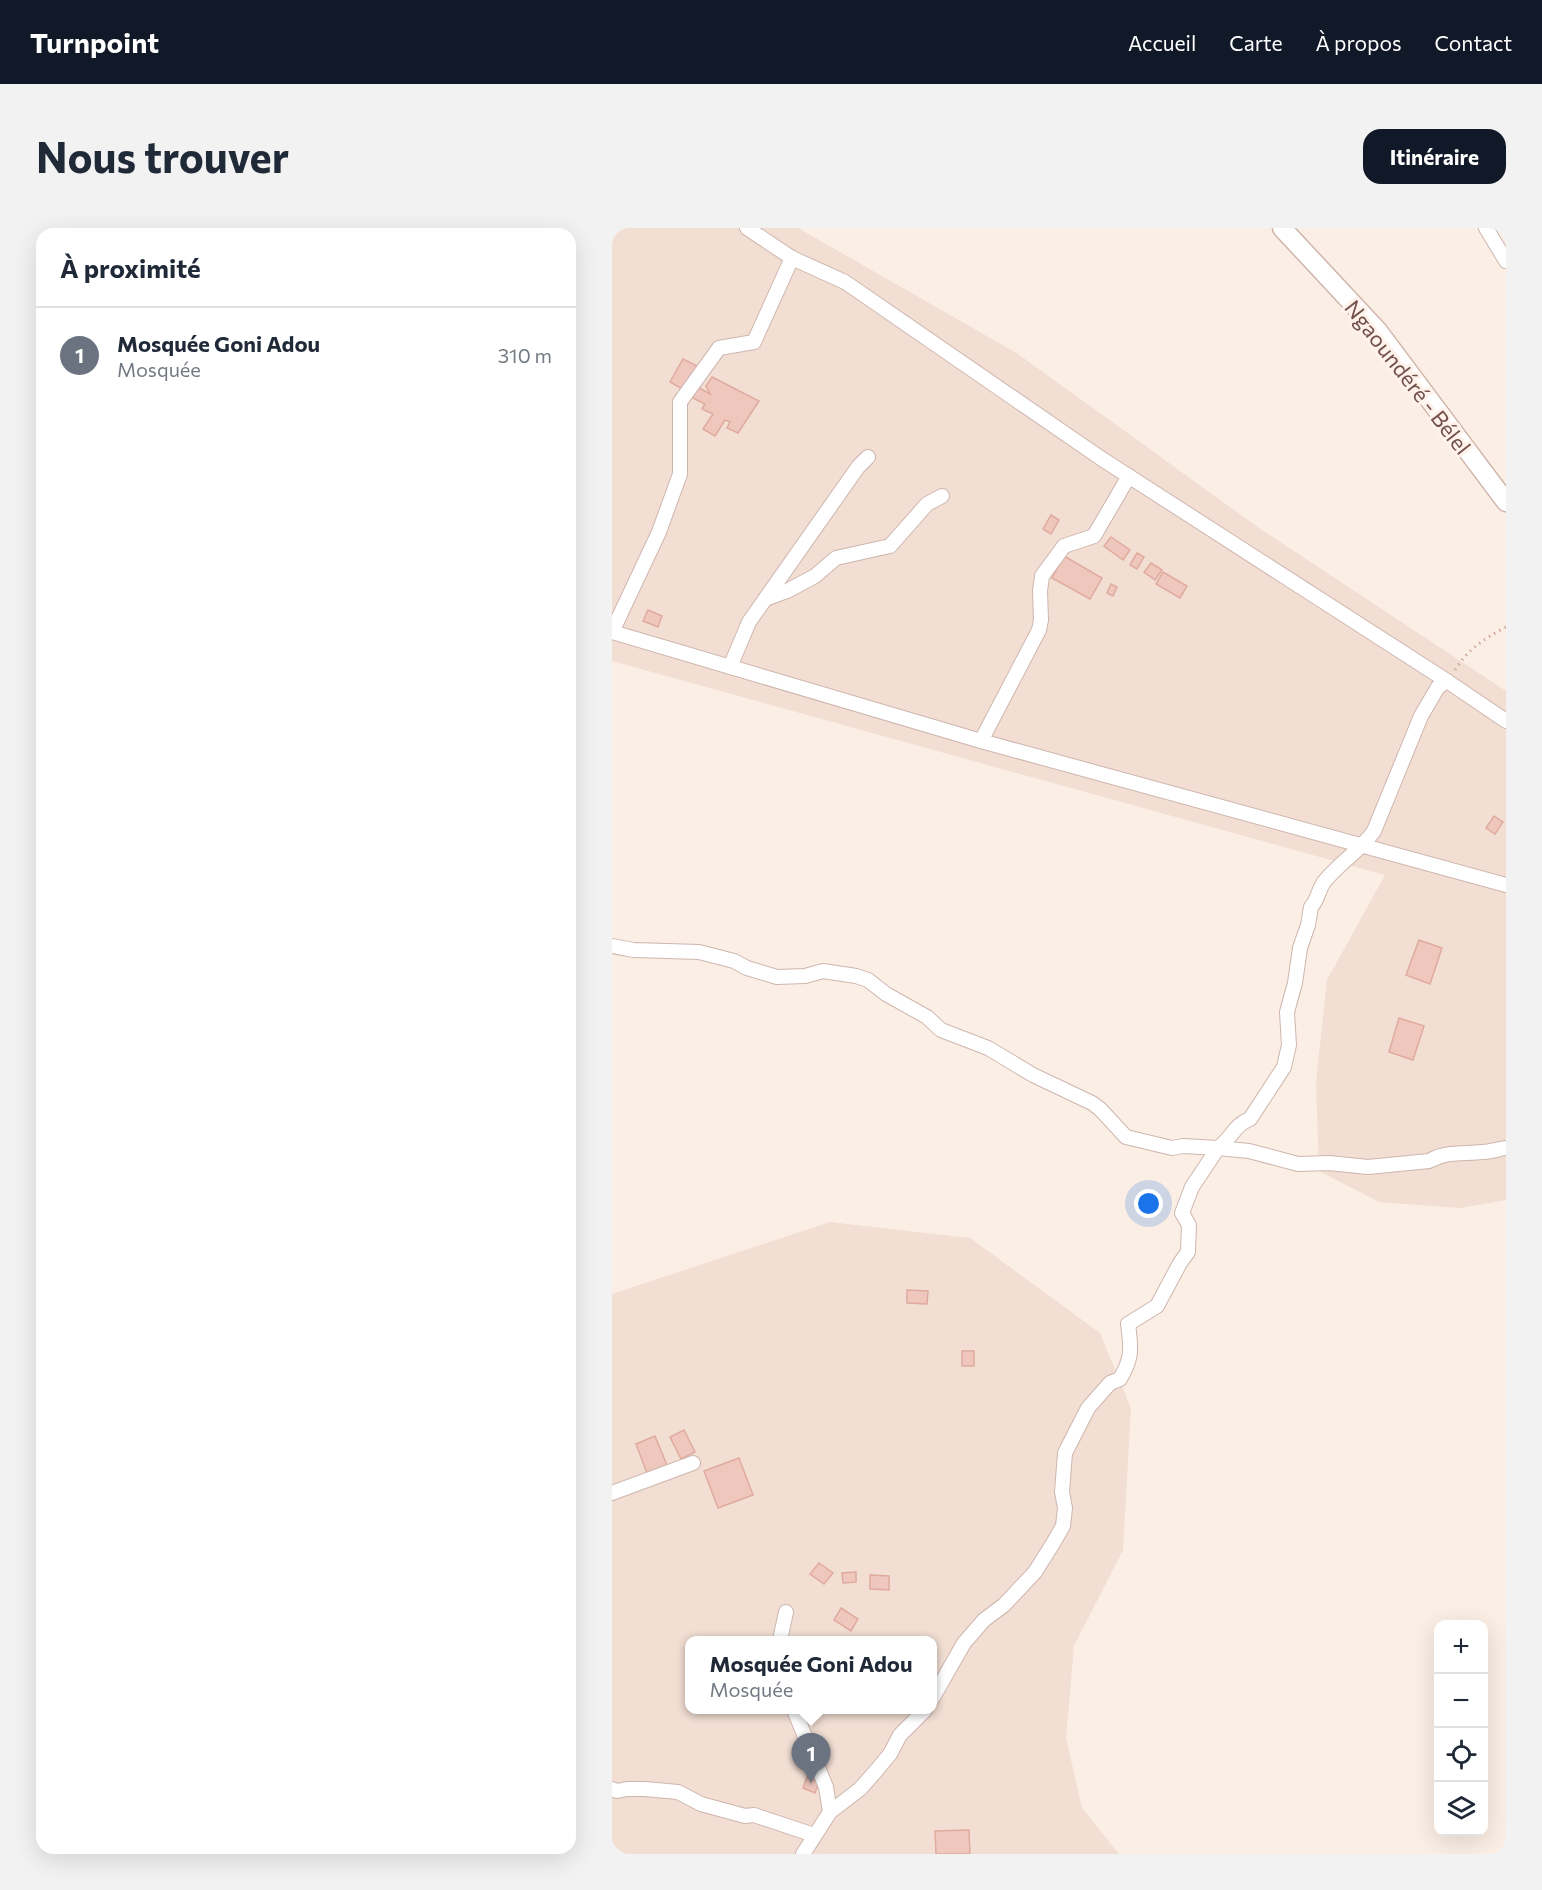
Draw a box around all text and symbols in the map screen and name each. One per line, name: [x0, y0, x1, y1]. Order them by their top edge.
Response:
text: Turnpoint: [30, 25, 159, 59]
text: Accueil: [1128, 30, 1196, 55]
text: Carte: [1229, 30, 1283, 55]
text: À propos: [1316, 30, 1401, 55]
text: Contact: [1434, 30, 1512, 55]
button: Itinéraire: [1363, 129, 1506, 184]
text: Nous trouver: [36, 130, 289, 182]
text: À proximité: [60, 252, 201, 283]
street label: Ngaoundéré - Bélel: [1339, 294, 1477, 460]
text: Mosquée Goni Adou: [117, 330, 320, 357]
text: 1: [75, 343, 84, 367]
text: 310 m: [498, 343, 552, 367]
text: Mosquée: [117, 357, 201, 381]
your location: [1134, 1189, 1163, 1218]
map controls: [1434, 1620, 1488, 1836]
button: +: [1434, 1620, 1488, 1674]
popup: [685, 1636, 937, 1714]
text: Mosquée Goni Adou: [709, 1650, 913, 1677]
button: −: [1434, 1674, 1488, 1728]
text: Mosquée: [709, 1677, 793, 1701]
button: locate: [1434, 1728, 1488, 1782]
pin: 1: [792, 1734, 830, 1783]
button: layers: [1434, 1782, 1488, 1836]

